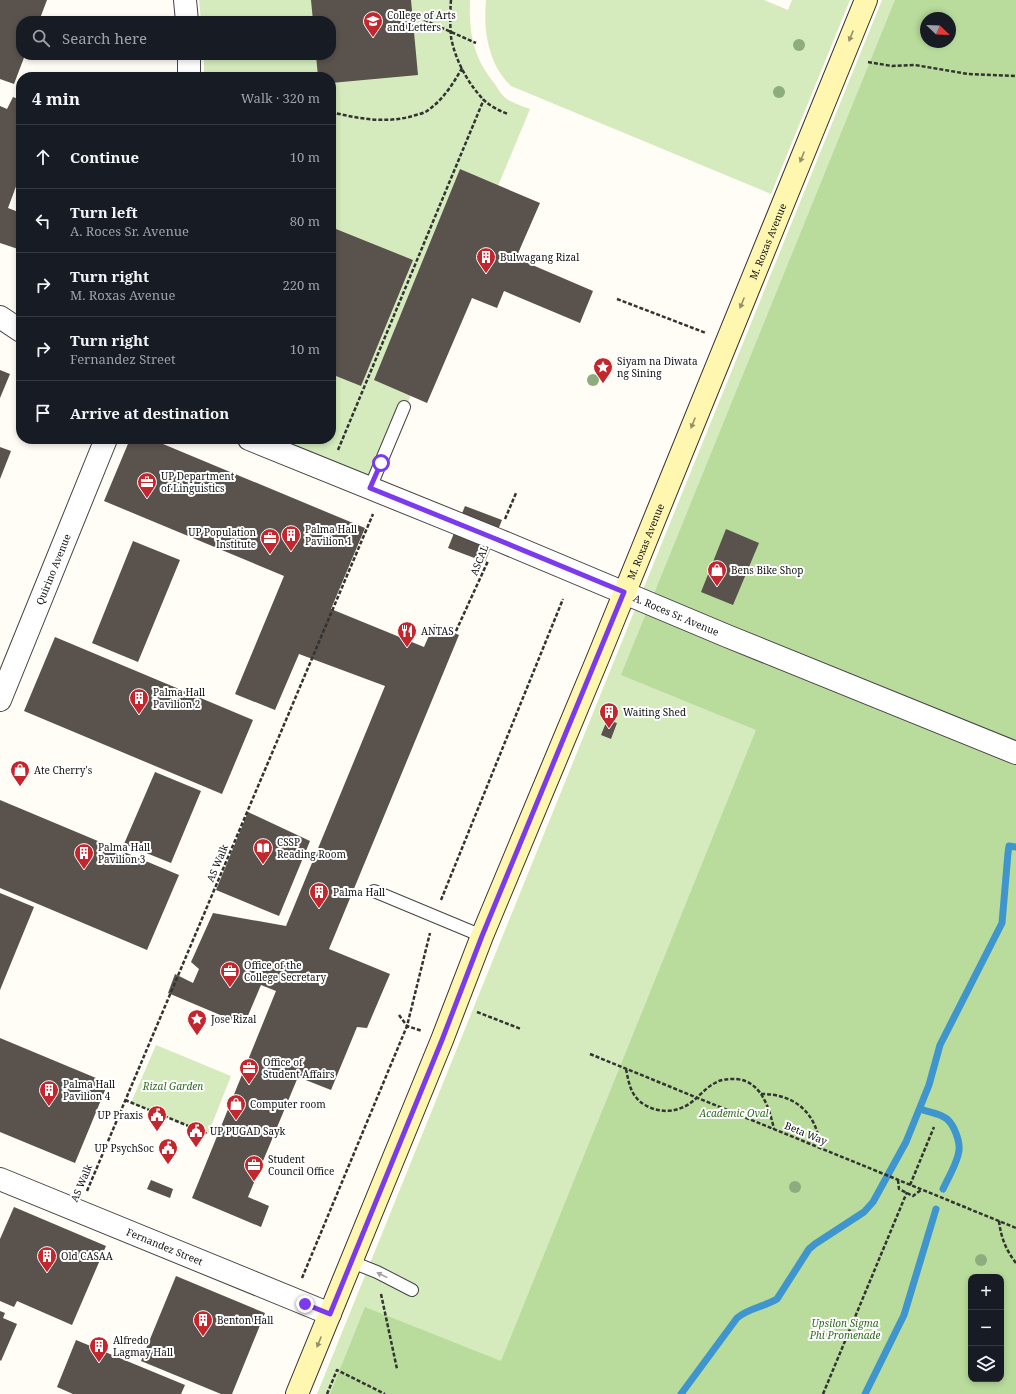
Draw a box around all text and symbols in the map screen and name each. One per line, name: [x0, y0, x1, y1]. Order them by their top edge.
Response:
place label: College of Arts and Letters: [387, 8, 456, 34]
school or university icon: College of Arts and Letters: [362, 10, 384, 38]
north arrow: [920, 12, 956, 48]
search box: [16, 16, 336, 60]
icon: search: [30, 27, 52, 49]
text: Search here: [62, 28, 147, 48]
one-way arrow: [848, 31, 854, 42]
text: 4 min: [32, 87, 80, 110]
text: Walk · 320 m: [241, 89, 320, 107]
icon: ahead: [32, 146, 54, 168]
text: Continue: [70, 147, 139, 167]
text: 10 m: [290, 148, 320, 166]
one-way arrow: [799, 151, 805, 162]
street label: M. Roxas Avenue: [746, 201, 789, 282]
text: Turn left: [70, 202, 138, 222]
icon: left: [32, 210, 54, 232]
text: 80 m: [290, 212, 320, 230]
text: A. Roces Sr. Avenue: [70, 222, 189, 240]
building icon: Bulwagang Rizal: [475, 246, 497, 274]
place label: Bulwagang Rizal: [500, 250, 579, 264]
text: Turn right: [70, 266, 149, 286]
icon: right: [32, 274, 54, 296]
text: 220 m: [283, 276, 320, 294]
text: M. Roxas Avenue: [70, 286, 175, 304]
one-way arrow: [739, 297, 745, 309]
text: Turn right: [70, 330, 149, 350]
icon: right: [32, 338, 54, 360]
text: 10 m: [290, 340, 320, 358]
text: Fernandez Street: [70, 350, 176, 368]
place label: Siyam na Diwata ng Sining: [617, 354, 698, 380]
place icon: Siyam na Diwata ng Sining: [592, 356, 614, 384]
icon: arrive: [32, 402, 54, 424]
text: Arrive at destination: [70, 403, 229, 423]
one-way arrow: [690, 418, 696, 430]
route start: [372, 454, 390, 472]
place label: UP Department of Linguistics: [161, 469, 235, 495]
office icon: UP Department of Linguistics: [136, 471, 158, 499]
street label: M. Roxas Avenue: [624, 501, 667, 582]
place label: Palma Hall Pavilion 1: [305, 522, 357, 548]
building icon: Palma Hall Pavilion 1: [280, 524, 302, 552]
place label: UP Population Institute: [188, 525, 257, 551]
office icon: UP Population Institute: [259, 527, 281, 555]
street label: Quirino Avenue: [32, 532, 74, 607]
street label: ASCAL: [467, 543, 491, 577]
shop icon: Bens Bike Shop: [706, 559, 728, 587]
place label: Bens Bike Shop: [731, 563, 804, 577]
street label: A. Roces Sr. Avenue: [631, 590, 721, 639]
restaurant icon: ANTAS: [396, 620, 418, 648]
place label: ANTAS: [421, 624, 454, 638]
place label: Palma Hall Pavilion 2: [153, 685, 205, 711]
building icon: Palma Hall Pavilion 2: [128, 687, 150, 715]
building icon: Waiting Shed: [598, 701, 620, 729]
place label: Waiting Shed: [623, 705, 686, 719]
shop icon: Ate Cherry's: [9, 759, 31, 787]
place label: Ate Cherry's: [34, 763, 93, 777]
place label: CSSP Reading Room: [277, 835, 346, 861]
library icon: CSSP Reading Room: [252, 837, 274, 865]
place label: Palma Hall Pavilion 3: [98, 840, 150, 866]
building icon: Palma Hall Pavilion 3: [73, 842, 95, 870]
street label: AS Walk: [203, 842, 231, 884]
building icon: Palma Hall: [308, 881, 330, 909]
place label: Palma Hall: [333, 885, 385, 899]
place label: Office of the College Secretary: [244, 958, 326, 984]
office icon: Office of the College Secretary: [219, 960, 241, 988]
place icon: Jose Rizal: [186, 1008, 208, 1036]
place label: Jose Rizal: [210, 1012, 256, 1026]
place label: Office of Student Affairs: [263, 1055, 335, 1081]
office icon: Office of Student Affairs: [238, 1057, 260, 1085]
place label: Palma Hall Pavilion 4: [63, 1077, 115, 1103]
building icon: Palma Hall Pavilion 4: [38, 1079, 60, 1107]
park label: Rizal Garden: [142, 1079, 203, 1093]
shop icon: Computer room: [225, 1093, 247, 1121]
place label: Computer room: [250, 1097, 326, 1111]
public building icon: UP Praxis: [146, 1104, 168, 1132]
park label: Academic Oval: [698, 1106, 769, 1120]
place label: UP Praxis: [98, 1108, 143, 1122]
street label: Beta Way: [783, 1118, 830, 1148]
public building icon: UP PUGAD Sayk: [185, 1120, 207, 1148]
place label: UP PUGAD Sayk: [210, 1124, 286, 1138]
public building icon: UP PsychSoc: [157, 1137, 179, 1165]
place label: UP PsychSoc: [95, 1141, 154, 1155]
place label: Student Council Office: [268, 1152, 334, 1178]
office icon: Student Council Office: [243, 1154, 265, 1182]
street label: AS Walk: [67, 1162, 95, 1204]
street label: Fernandez Street: [124, 1225, 205, 1268]
building icon: Old CASAA: [36, 1245, 58, 1273]
place label: Old CASAA: [61, 1249, 114, 1263]
one-way arrow: [377, 1272, 388, 1278]
map controls: [968, 1274, 1004, 1382]
button: +: [968, 1274, 1004, 1310]
route end: [296, 1295, 314, 1313]
building icon: Benton Hall: [192, 1309, 214, 1337]
button: −: [968, 1310, 1004, 1346]
place label: Benton Hall: [217, 1313, 273, 1327]
park label: Upsilon Sigma Phi Promenade: [809, 1316, 880, 1342]
place label: Alfredo Lagmay Hall: [113, 1333, 173, 1359]
building icon: Alfredo Lagmay Hall: [88, 1335, 110, 1363]
one-way arrow: [315, 1336, 321, 1348]
button: layers: [968, 1346, 1004, 1382]

